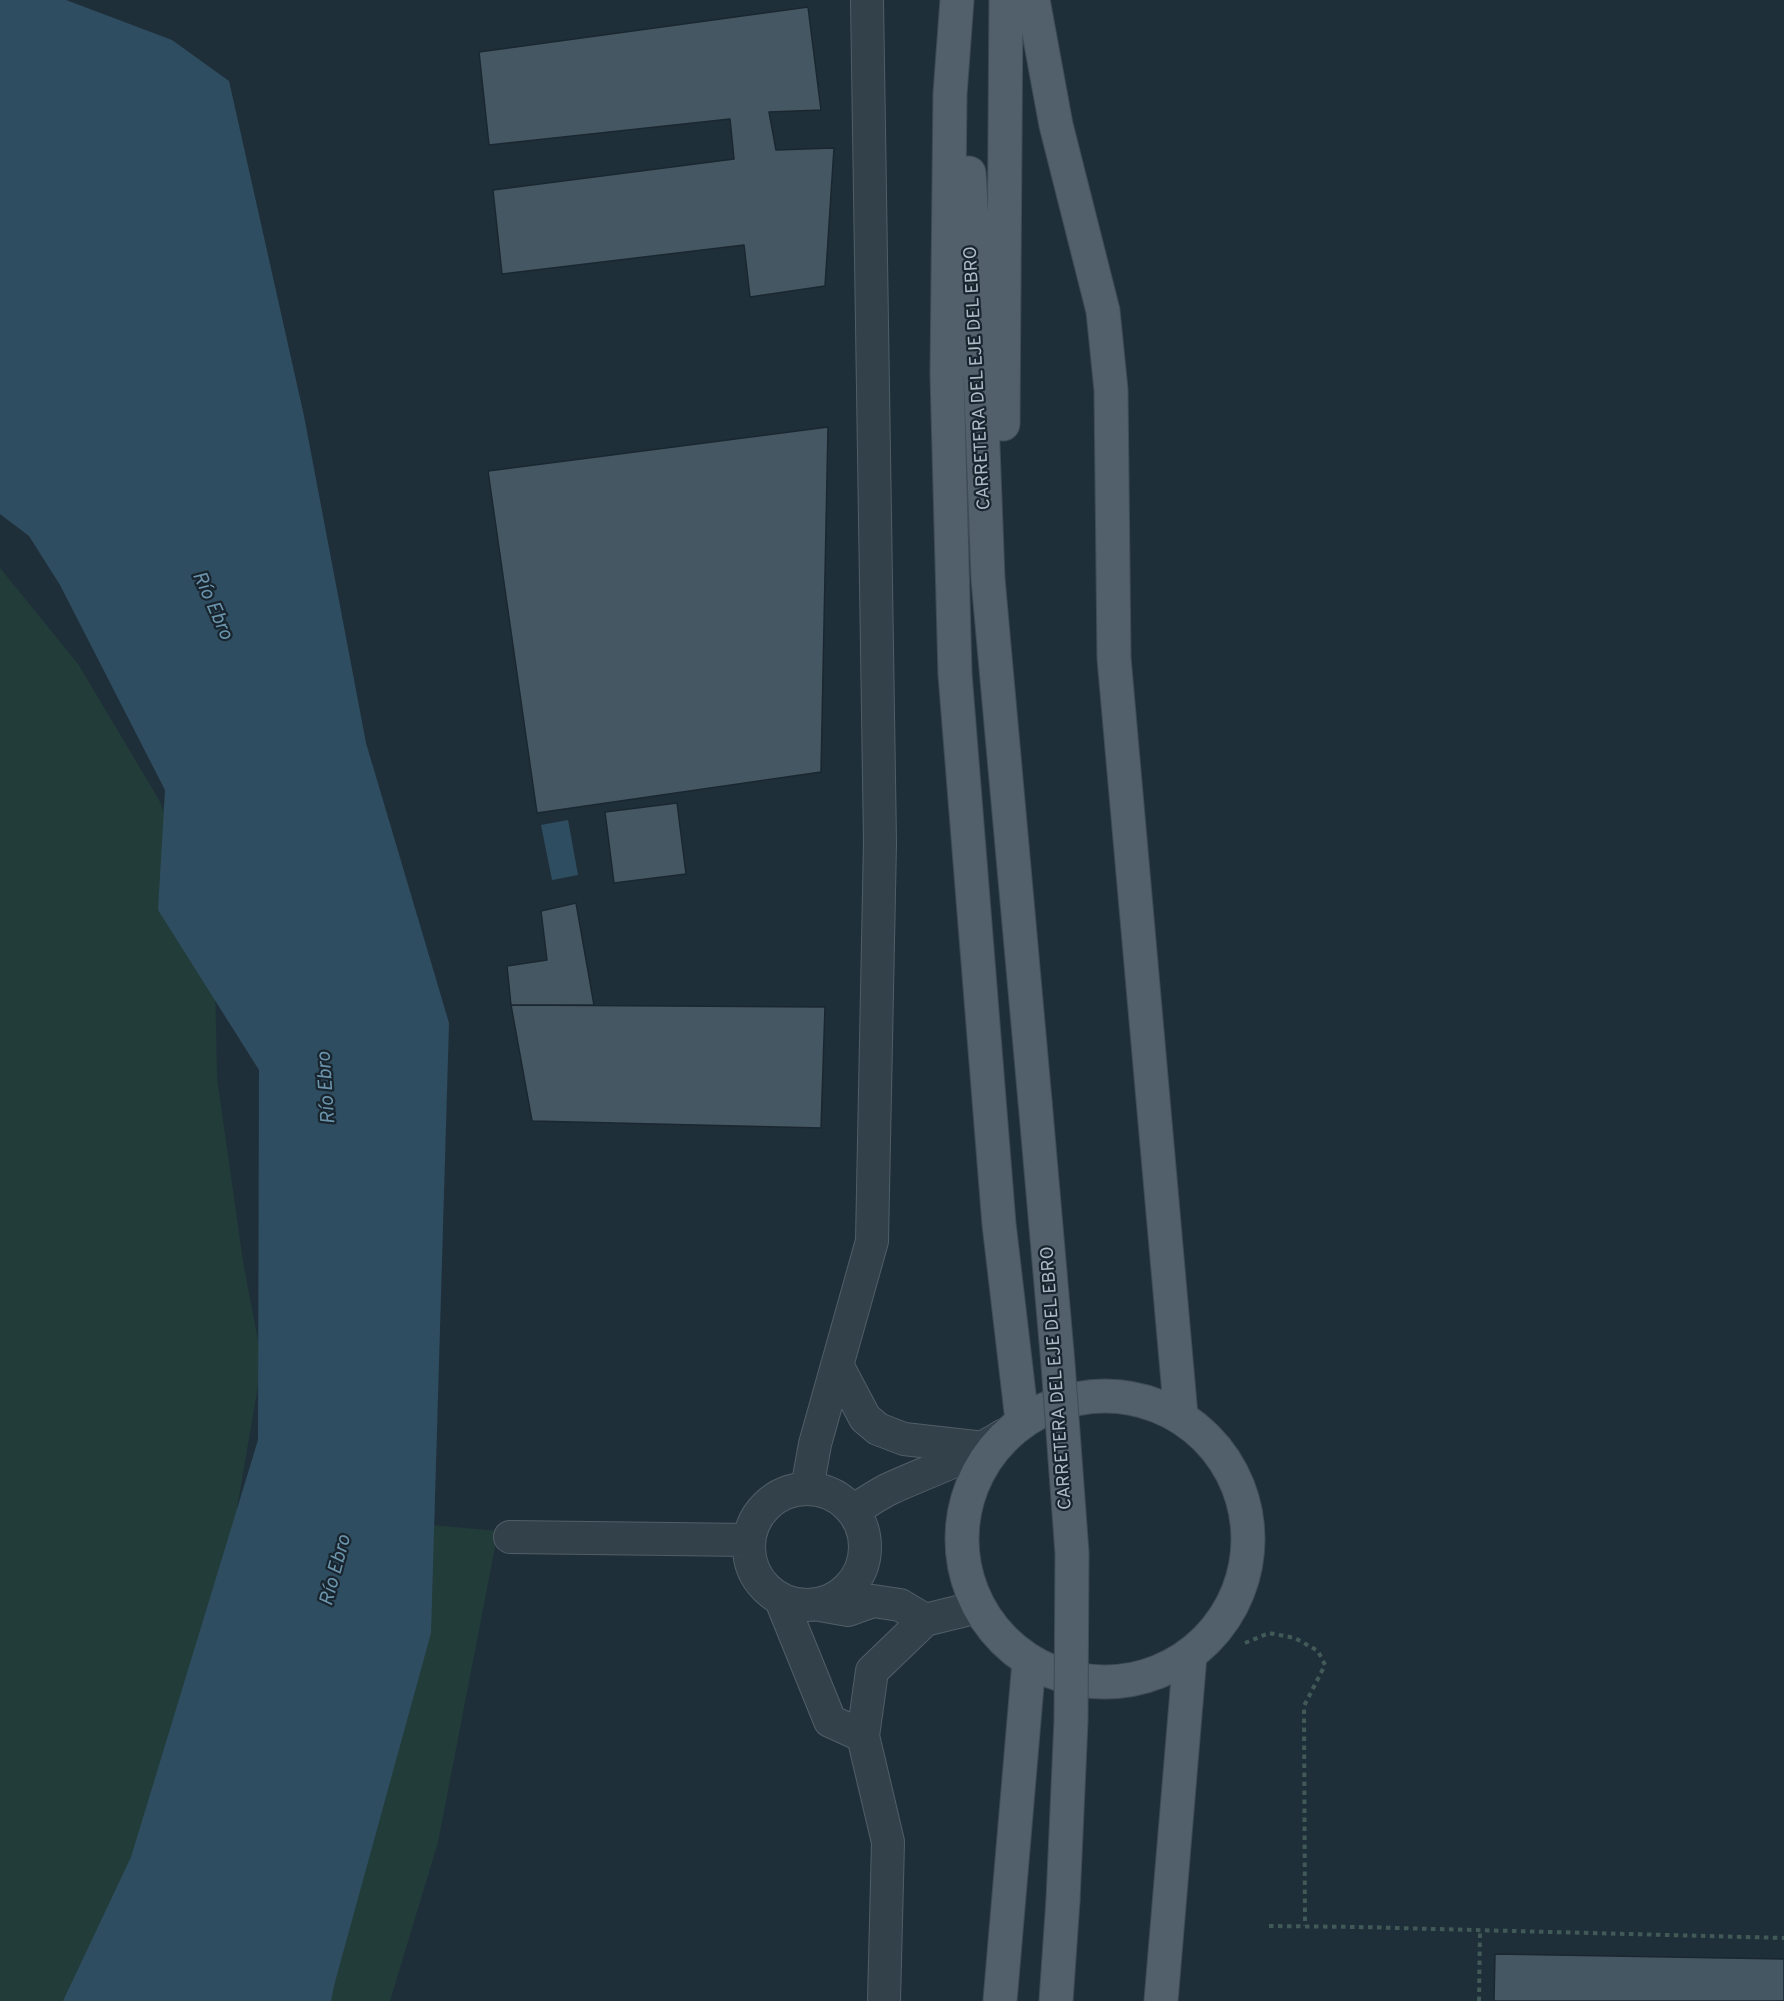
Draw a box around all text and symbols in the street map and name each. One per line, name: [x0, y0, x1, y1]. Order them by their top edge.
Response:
street label: CARRETERA DEL EJE DEL EBRO: [961, 246, 997, 510]
water label: Río Ebro: [185, 568, 237, 644]
water label: Río Ebro: [313, 1051, 343, 1125]
street label: CARRETERA DEL EJE DEL EBRO: [1038, 1245, 1078, 1511]
water label: Río Ebro: [316, 1533, 358, 1609]

